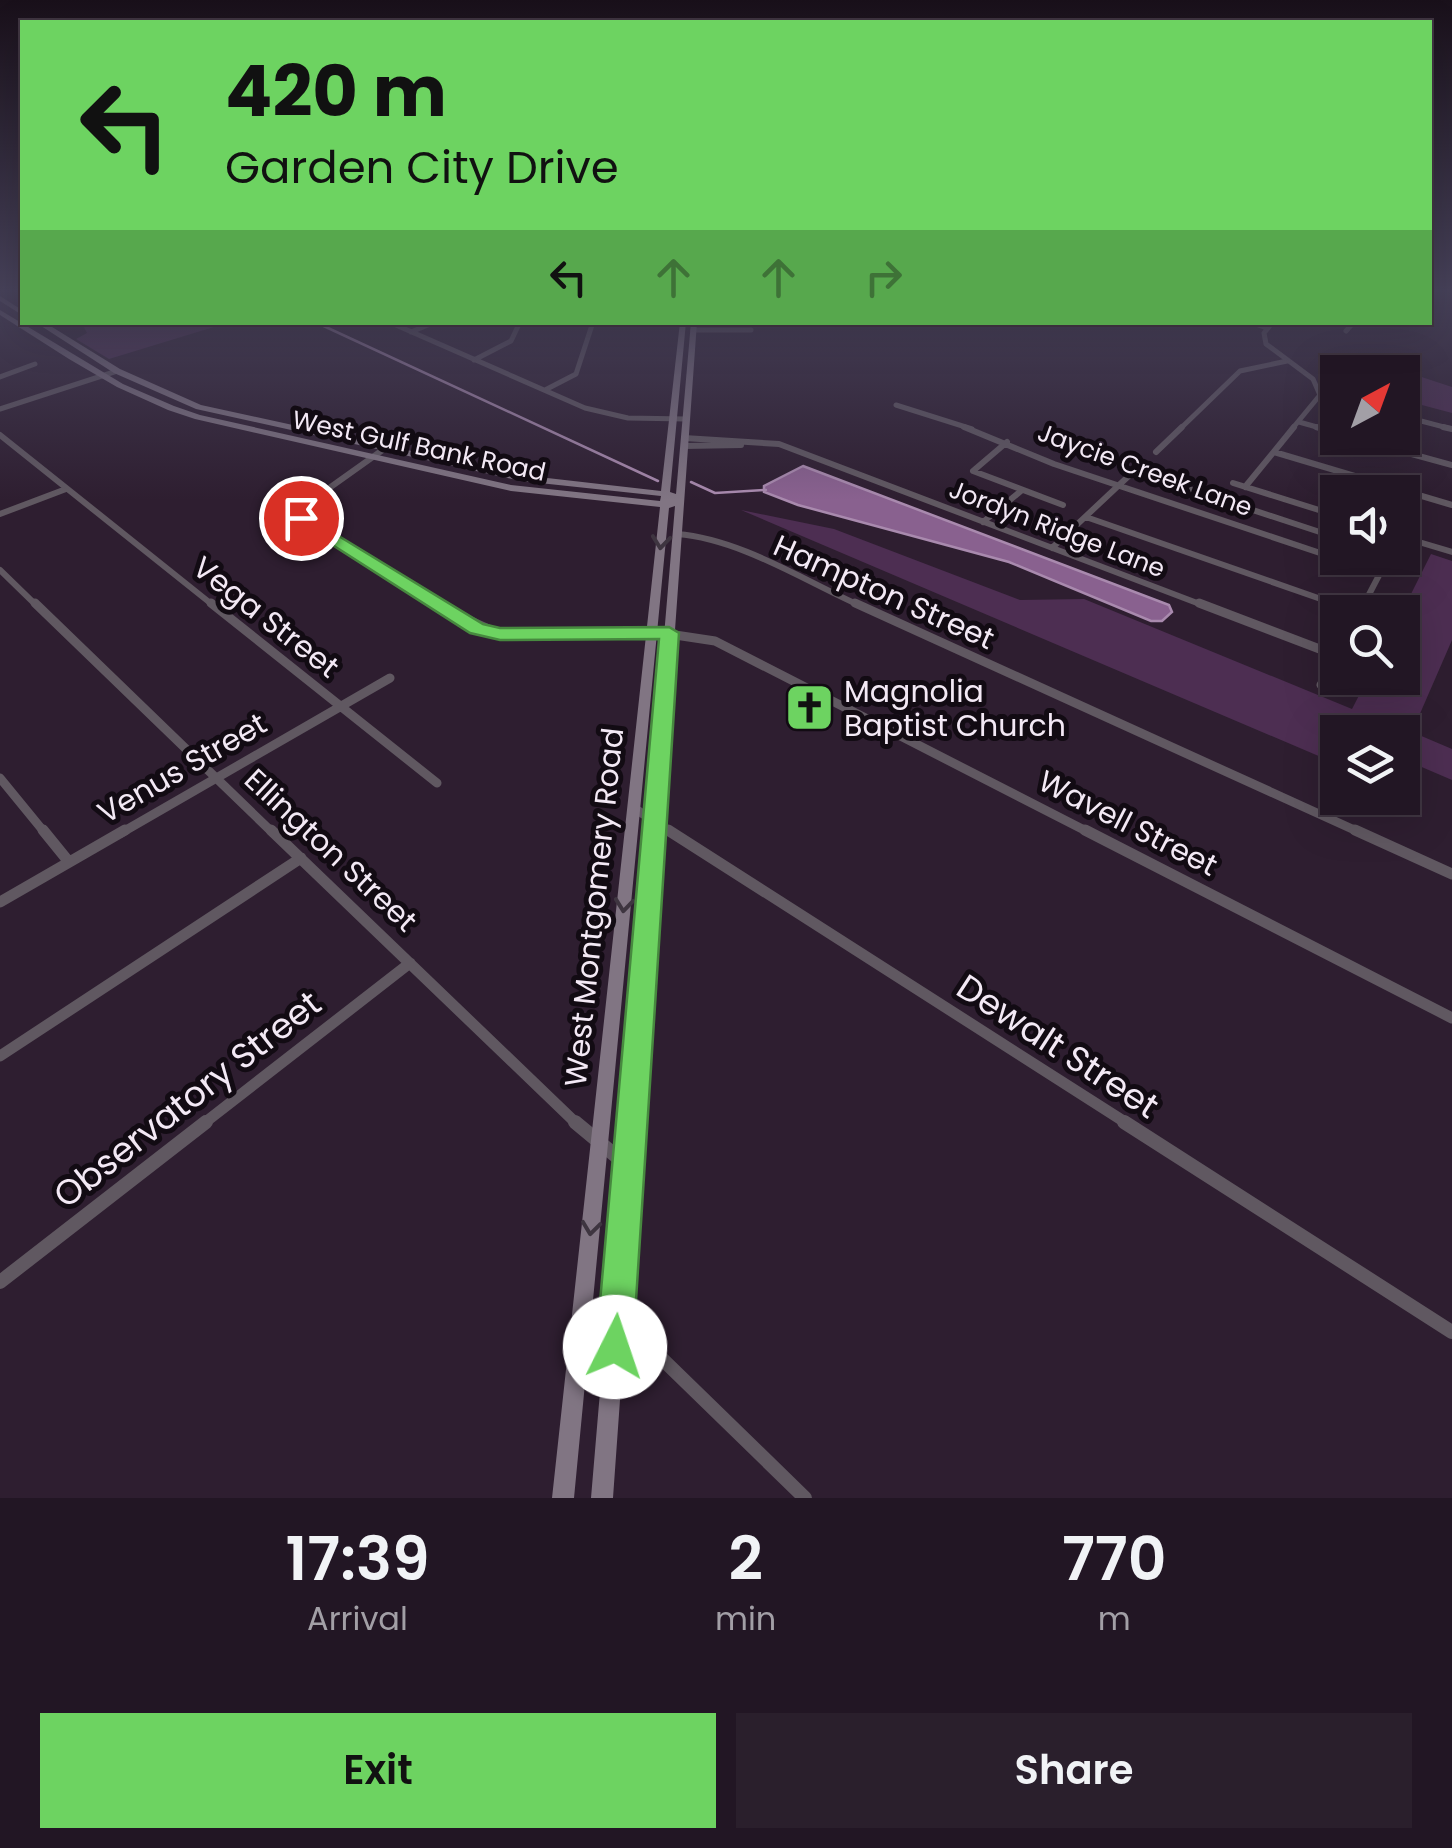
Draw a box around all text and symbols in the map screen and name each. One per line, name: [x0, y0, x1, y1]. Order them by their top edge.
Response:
text: 420 m: [225, 42, 447, 141]
icon: left: [60, 60, 190, 190]
text: Garden City Drive: [225, 136, 619, 199]
icon: left: [541, 250, 596, 305]
icon: ahead: [646, 250, 701, 305]
icon: ahead: [751, 250, 806, 305]
icon: right: [856, 250, 911, 305]
north arrow: [1320, 355, 1420, 455]
map controls: [1320, 355, 1420, 815]
street label: West Gulf Bank Road: [289, 402, 549, 490]
street label: Jaycie Creek Lane: [1033, 415, 1257, 525]
street label: Jordyn Ridge Lane: [944, 472, 1170, 586]
button: sound: [1320, 475, 1420, 575]
pin: [259, 476, 344, 561]
icon: arrive: [274, 491, 329, 546]
street label: Hampton Street: [767, 524, 1001, 660]
one-way arrow: [651, 535, 673, 551]
street label: Vega Street: [184, 546, 348, 688]
button: search: [1320, 595, 1420, 695]
place label: Magnolia Baptist Church: [844, 670, 1066, 747]
church icon: Magnolia Baptist Church: [783, 682, 835, 734]
street label: Venus Street: [89, 702, 275, 834]
button: layers: [1320, 715, 1420, 815]
street label: West Montgomery Road: [554, 725, 634, 1089]
street label: Ellington Street: [235, 759, 427, 941]
street label: Wavell Street: [1031, 759, 1225, 887]
one-way arrow: [614, 897, 636, 913]
street label: Dewalt Street: [947, 962, 1169, 1130]
street label: Observatory Street: [43, 979, 331, 1219]
one-way arrow: [581, 1220, 602, 1236]
position arrow: [563, 1295, 667, 1399]
text: 17:39: [286, 1517, 429, 1601]
text: 2: [728, 1517, 763, 1601]
text: 770: [1062, 1517, 1166, 1601]
text: Arrival: [307, 1596, 408, 1641]
text: min: [715, 1596, 776, 1641]
text: m: [1098, 1596, 1131, 1641]
button: Exit: [40, 1713, 716, 1828]
button: Share: [736, 1713, 1412, 1828]

